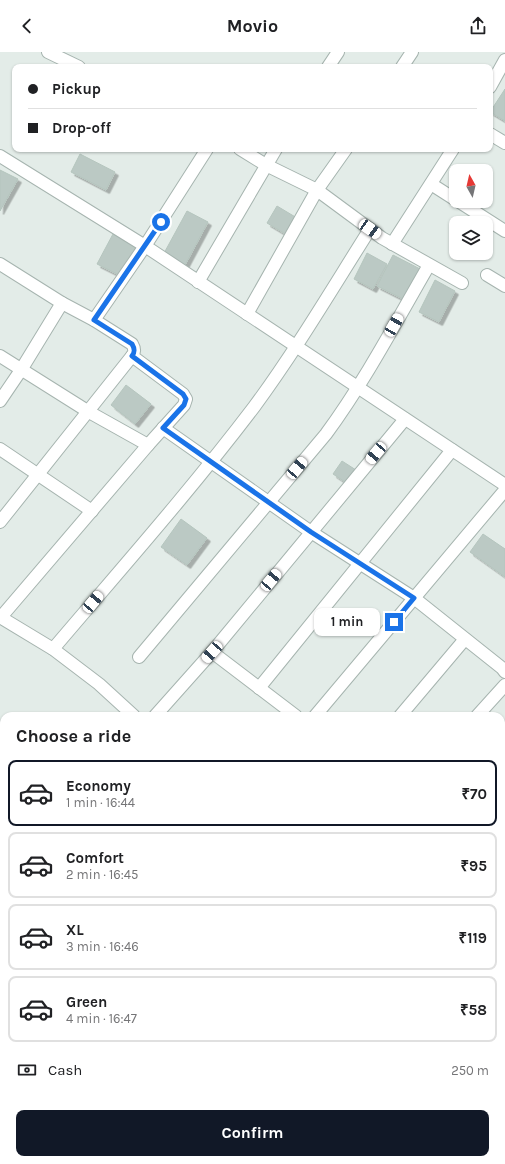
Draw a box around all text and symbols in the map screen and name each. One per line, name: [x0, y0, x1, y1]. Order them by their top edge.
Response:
icon: back: [16, 15, 38, 37]
text: Movio: [227, 15, 278, 37]
icon: share: [467, 15, 489, 37]
text: Pickup: [52, 80, 101, 98]
text: Drop-off: [52, 119, 111, 137]
north arrow: [449, 164, 493, 208]
map controls: [449, 164, 493, 260]
route start: [152, 213, 170, 231]
button: layers: [449, 216, 493, 260]
car: [357, 217, 383, 241]
car: [383, 312, 405, 338]
car: [364, 440, 388, 466]
car: [285, 455, 309, 481]
car: [259, 567, 283, 593]
car: [81, 589, 105, 615]
callout: 1 min: [314, 608, 380, 636]
route end: [385, 613, 403, 631]
text: 1 min: [331, 614, 363, 629]
car: [200, 639, 224, 665]
text: Choose a ride: [16, 725, 131, 747]
icon: car: [18, 775, 54, 811]
text: Economy: [66, 777, 131, 795]
text: ₹70: [461, 785, 487, 803]
text: 1 min · 16:44: [66, 795, 135, 810]
icon: car: [18, 847, 54, 883]
text: Comfort: [66, 849, 124, 867]
text: ₹95: [461, 857, 487, 875]
text: 2 min · 16:45: [66, 867, 138, 882]
icon: car: [18, 919, 54, 955]
text: XL: [66, 921, 84, 939]
text: ₹119: [459, 929, 487, 947]
text: 3 min · 16:46: [66, 939, 139, 954]
icon: car: [18, 991, 54, 1027]
text: Green: [66, 993, 107, 1011]
text: ₹58: [460, 1001, 487, 1019]
text: 4 min · 16:47: [66, 1011, 137, 1026]
icon: cash: [16, 1059, 38, 1081]
text: Cash: [48, 1061, 82, 1079]
text: 250 m: [451, 1063, 489, 1078]
button: Confirm: [16, 1110, 489, 1156]

